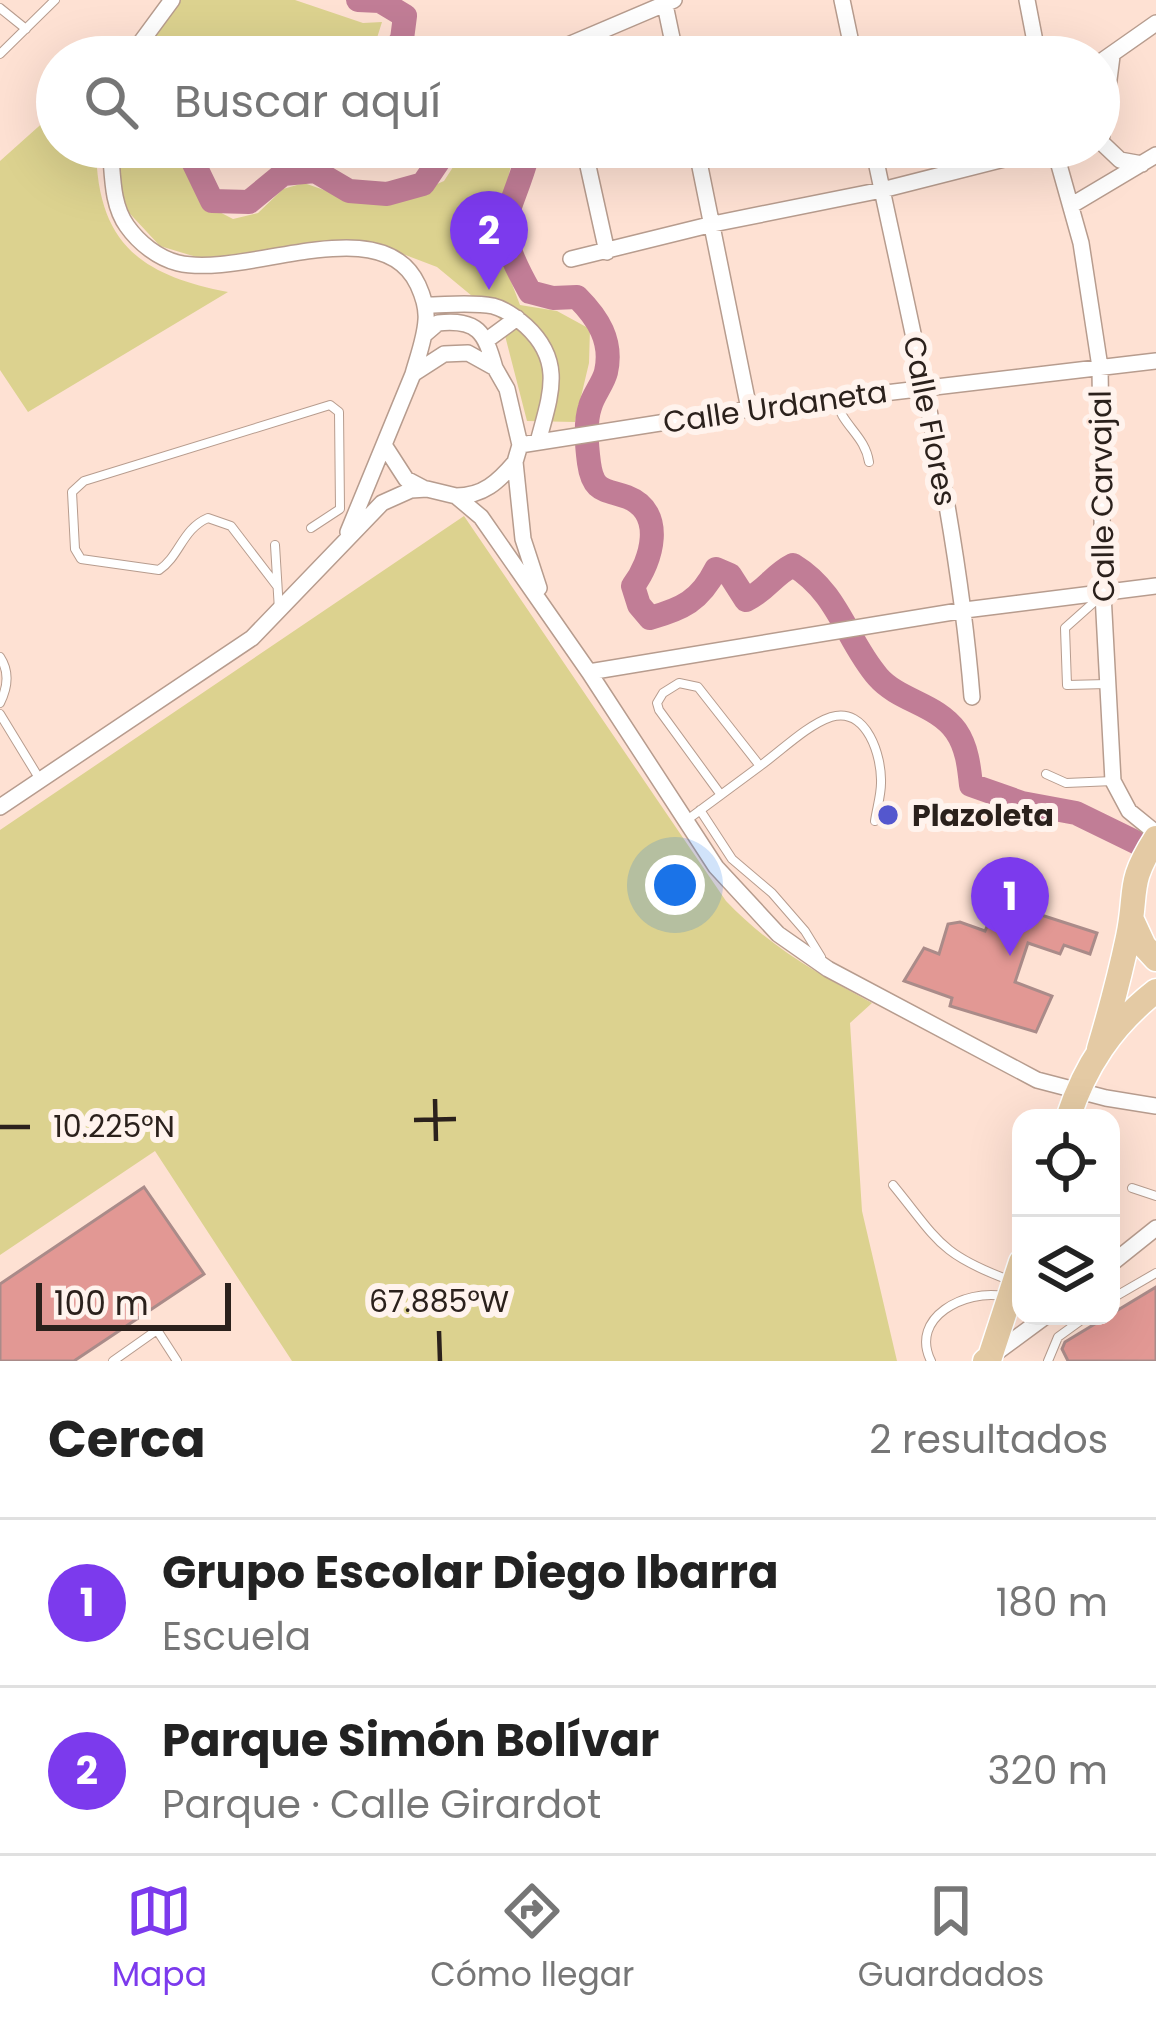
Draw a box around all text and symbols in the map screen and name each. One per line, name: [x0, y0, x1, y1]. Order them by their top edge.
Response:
search box: [36, 36, 1120, 168]
icon: search: [78, 69, 144, 135]
text: Buscar aquí: [174, 70, 441, 133]
pin: 2: [450, 191, 528, 290]
street label: Calle Flores: [892, 332, 968, 510]
street label: Calle Urdaneta: [660, 370, 890, 444]
street label: Calle Carvajal: [1079, 390, 1125, 602]
place label: Plazoleta: [912, 794, 1054, 837]
marker: Plazoleta: [875, 802, 901, 828]
your location: [645, 855, 705, 915]
pin: 1: [971, 857, 1049, 956]
text: 10.225°N: [53, 1105, 175, 1148]
map controls: [1012, 1109, 1120, 1325]
button: locate: [1012, 1109, 1120, 1217]
button: layers: [1012, 1217, 1120, 1325]
scale bar: [36, 1277, 231, 1330]
text: 100 m: [54, 1280, 149, 1327]
text: 67.885°W: [369, 1280, 509, 1323]
text: Cerca: [48, 1403, 206, 1475]
text: 2 resultados: [869, 1412, 1108, 1467]
text: Grupo Escolar Diego Ibarra: [162, 1541, 779, 1604]
text: 1: [80, 1575, 94, 1630]
text: 180 m: [996, 1575, 1108, 1630]
text: Escuela: [162, 1609, 311, 1664]
text: Parque Simón Bolívar: [162, 1709, 659, 1772]
text: 2: [76, 1743, 98, 1798]
text: 320 m: [988, 1743, 1108, 1798]
text: Parque · Calle Girardot: [162, 1777, 601, 1832]
tab: Mapa: [112, 1878, 207, 2000]
tab: Cómo llegar: [430, 1878, 634, 2000]
tab: Guardados: [858, 1878, 1044, 2000]

